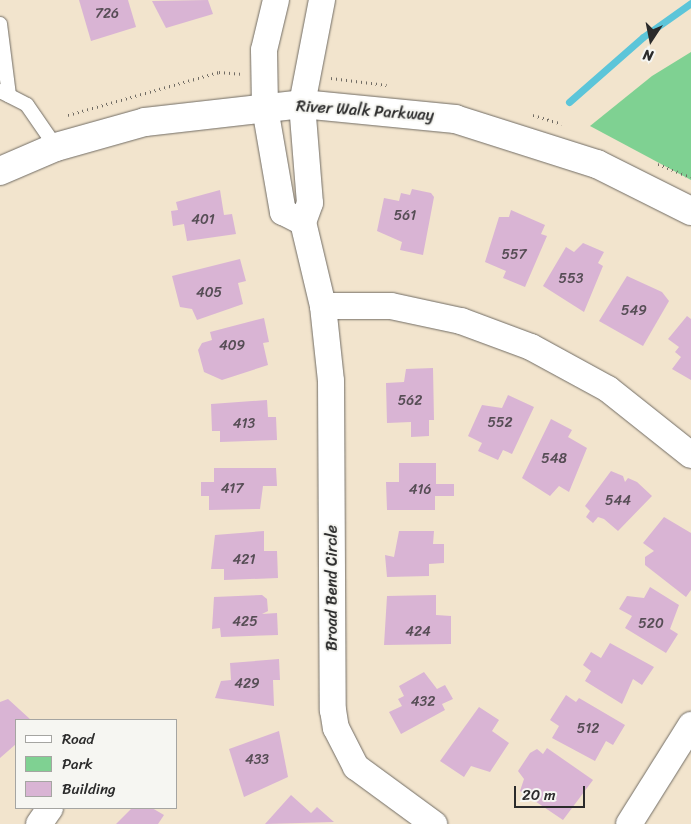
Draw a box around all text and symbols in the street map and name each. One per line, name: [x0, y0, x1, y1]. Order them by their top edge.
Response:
house number: 726: [95, 6, 119, 22]
north arrow: [626, 15, 676, 65]
text: N: [641, 42, 655, 68]
street label: River Walk Parkway: [295, 97, 435, 125]
house number: 561: [394, 208, 416, 224]
house number: 401: [191, 212, 215, 228]
house number: 557: [501, 247, 527, 263]
house number: 553: [559, 271, 583, 287]
house number: 405: [196, 285, 222, 301]
house number: 549: [621, 303, 647, 319]
house number: 409: [219, 338, 245, 354]
house number: 562: [398, 393, 422, 409]
house number: 552: [487, 415, 513, 431]
house number: 413: [233, 416, 255, 432]
house number: 548: [541, 451, 567, 467]
house number: 417: [221, 481, 243, 497]
house number: 416: [409, 482, 431, 498]
house number: 544: [605, 493, 631, 509]
street label: Broad Bend Circle: [322, 525, 342, 651]
house number: 421: [233, 552, 255, 568]
house number: 425: [232, 614, 258, 630]
house number: 520: [638, 616, 664, 632]
house number: 424: [405, 624, 431, 640]
house number: 429: [234, 676, 260, 692]
house number: 432: [411, 694, 435, 710]
legend: [15, 719, 178, 809]
house number: 512: [577, 721, 599, 737]
text: Road: [62, 726, 94, 752]
text: Park: [62, 751, 93, 777]
house number: 433: [245, 752, 269, 768]
text: Building: [62, 776, 116, 802]
scale bar: [516, 776, 587, 808]
text: 20 m: [522, 782, 556, 808]

